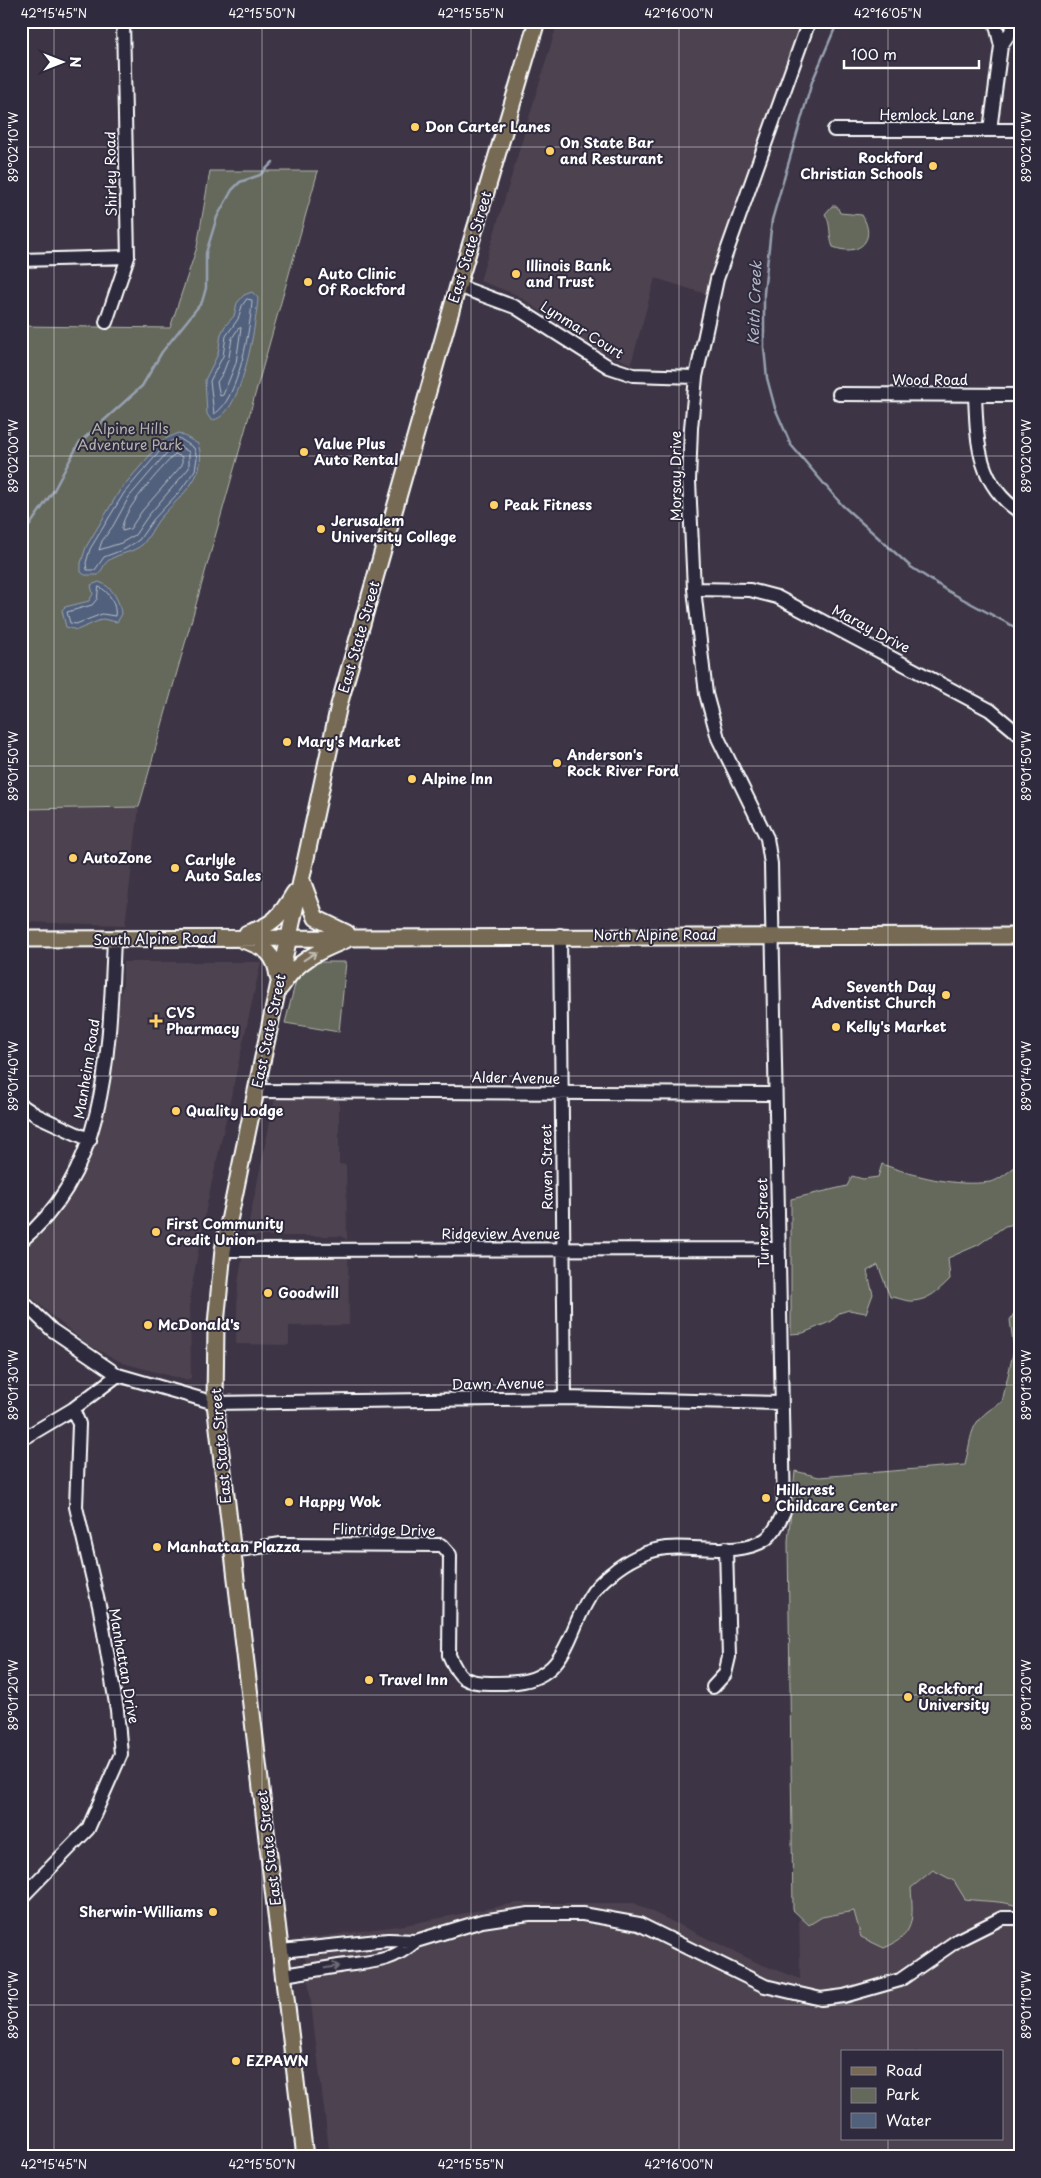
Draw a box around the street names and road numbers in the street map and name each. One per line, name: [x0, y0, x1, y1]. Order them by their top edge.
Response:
street label: Hemlock Lane: [879, 104, 975, 125]
street label: Shirley Road: [99, 131, 122, 217]
street label: East State Street: [443, 188, 497, 305]
street label: Lynmar Court: [537, 296, 628, 364]
street label: Wood Road: [892, 369, 968, 390]
street label: Morsay Drive: [665, 431, 686, 521]
street label: East State Street: [332, 578, 385, 695]
street label: Maray Drive: [828, 599, 914, 658]
street label: North Alpine Road: [593, 924, 717, 945]
street label: South Alpine Road: [93, 927, 217, 950]
street label: East State Street: [246, 972, 291, 1090]
street label: Manheim Road: [68, 1017, 105, 1121]
street label: Alder Avenue: [472, 1066, 561, 1089]
street label: Raven Street: [535, 1124, 558, 1210]
street label: Turner Street: [751, 1177, 774, 1268]
street label: Ridgeview Avenue: [442, 1223, 561, 1244]
street label: Dawn Avenue: [451, 1372, 545, 1395]
street label: East State Street: [205, 1387, 236, 1505]
street label: Flintridge Drive: [332, 1518, 436, 1541]
street label: Manhattan Drive: [104, 1607, 145, 1725]
street label: East State Street: [251, 1789, 286, 1907]

